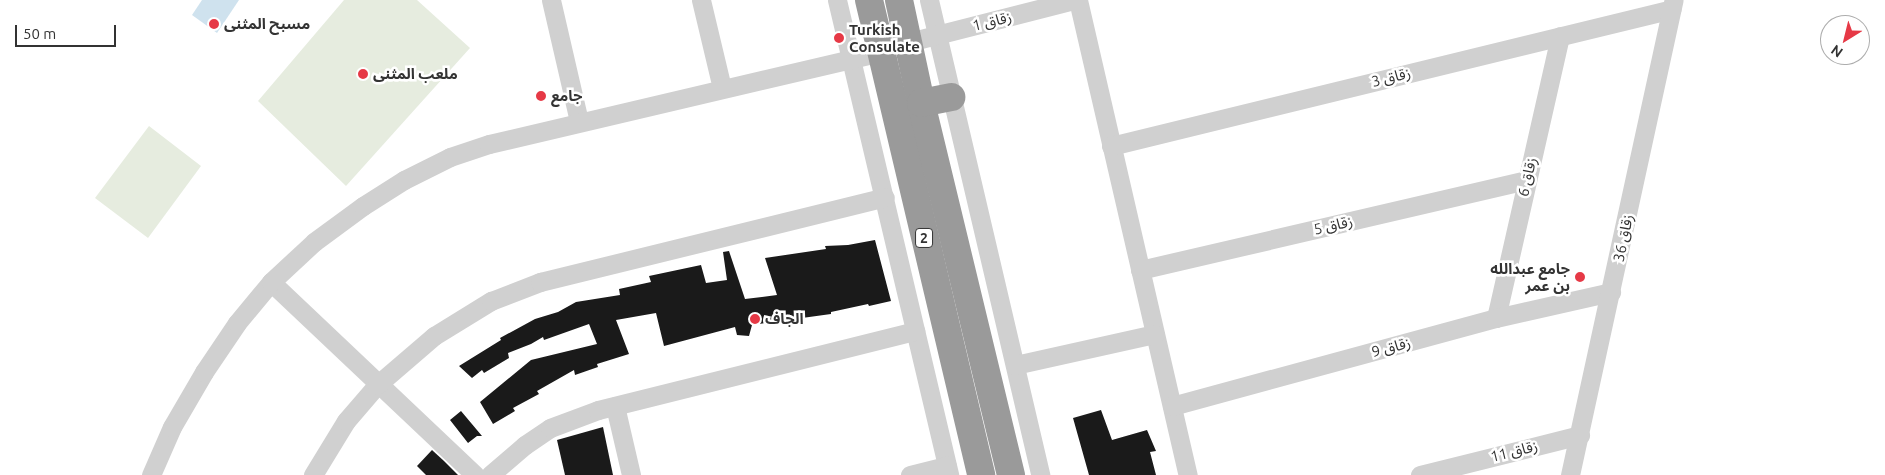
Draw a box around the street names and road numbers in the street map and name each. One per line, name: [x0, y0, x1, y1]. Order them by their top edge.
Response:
street label: زقاق 1: [971, 7, 1013, 35]
street label: زقاق 3: [1370, 63, 1412, 91]
street label: زقاق 6: [1514, 156, 1540, 198]
street label: زقاق 5: [1312, 212, 1354, 238]
street label: زقاق 36: [1609, 213, 1637, 263]
road number: 2: [914, 227, 934, 250]
street label: زقاق 9: [1370, 333, 1412, 361]
street label: زقاق 11: [1488, 436, 1540, 466]

